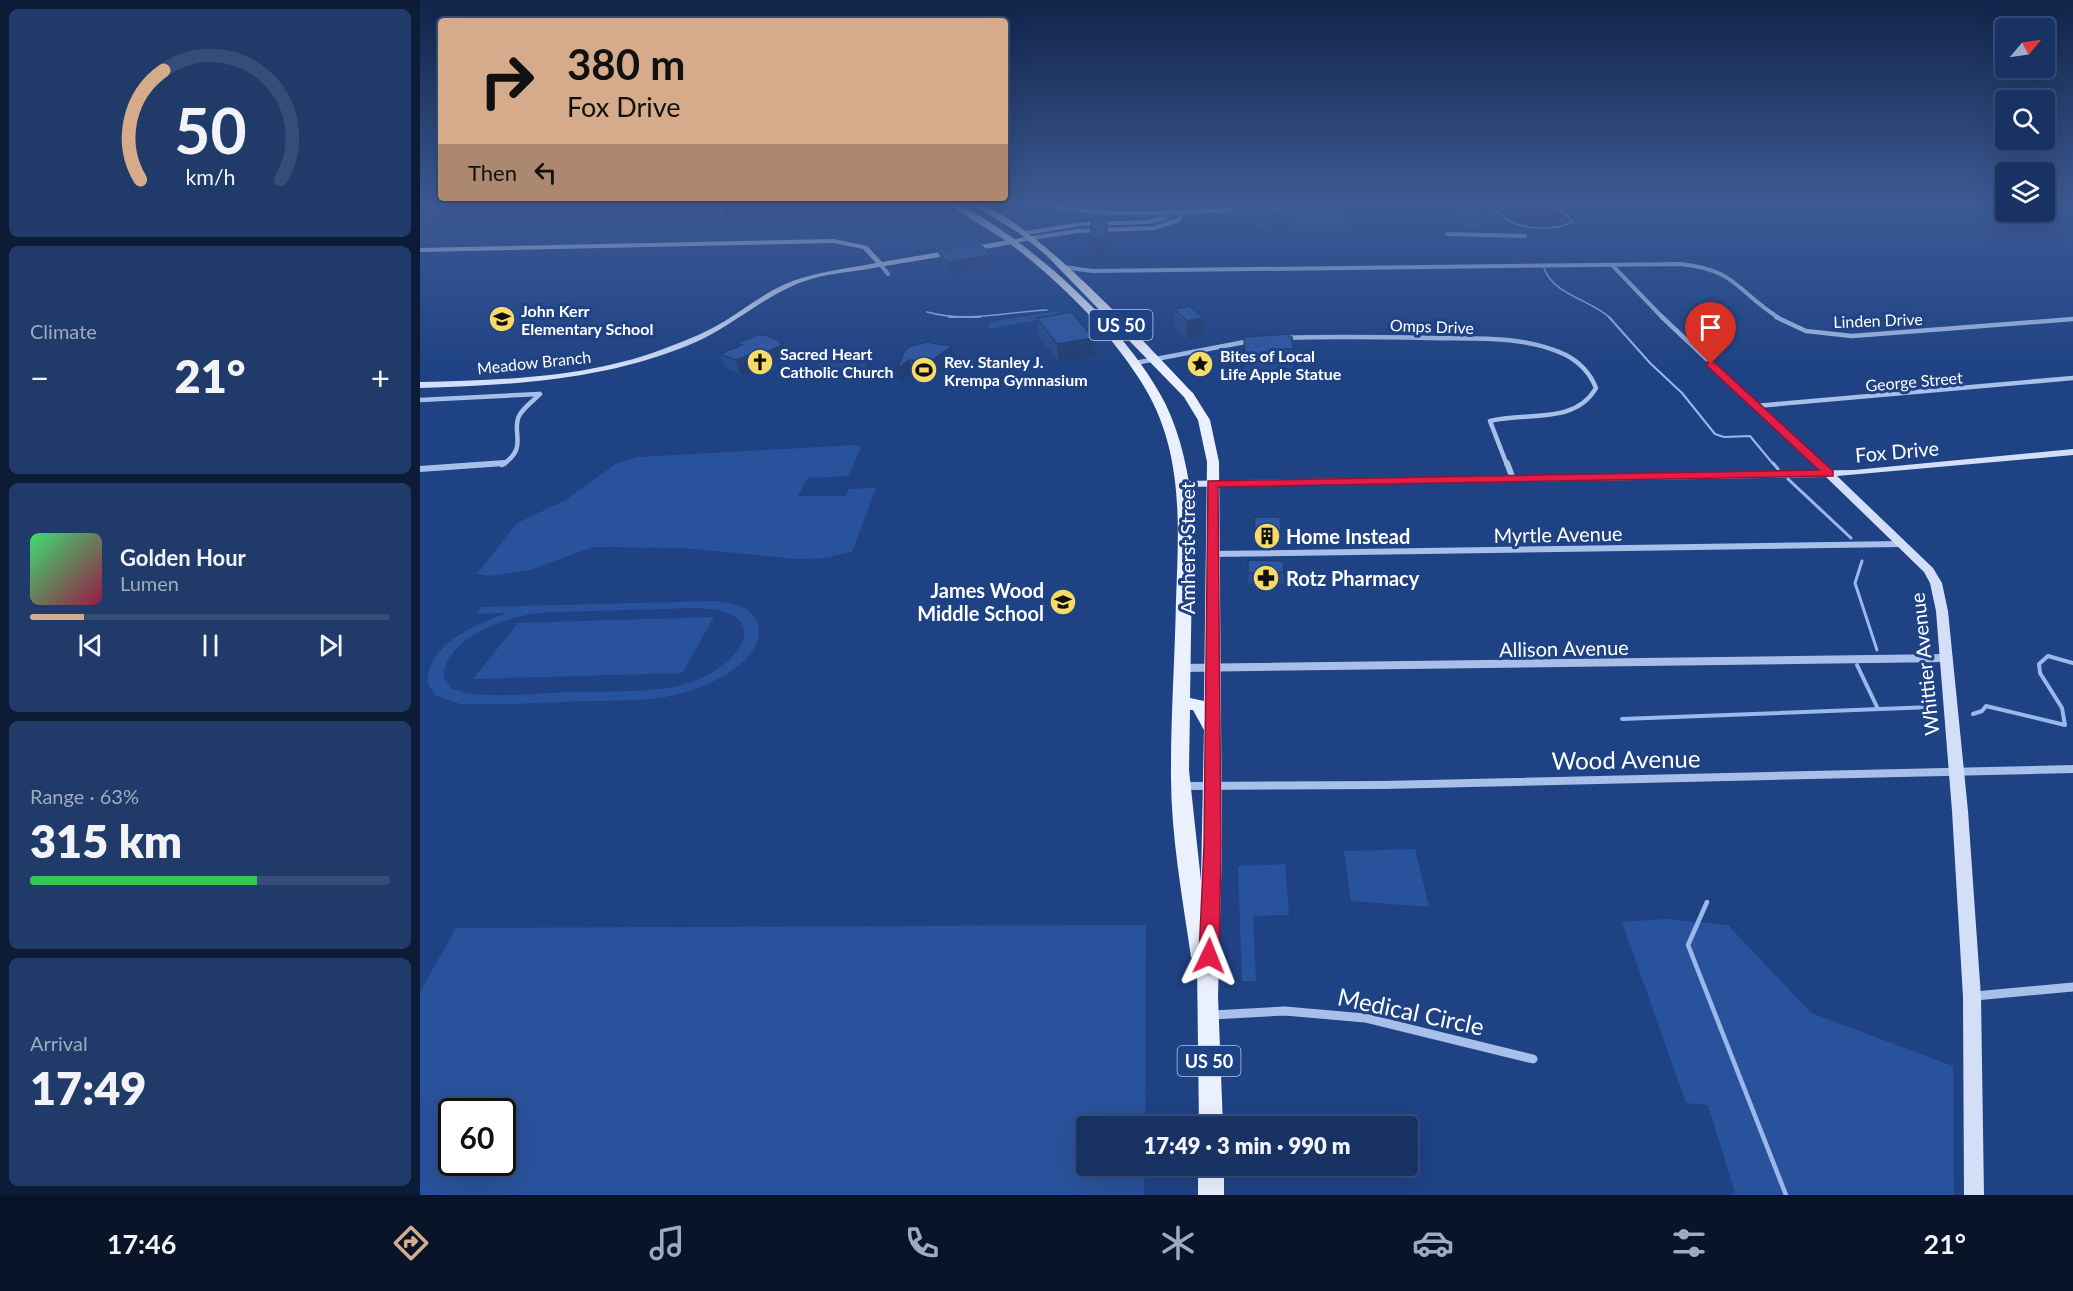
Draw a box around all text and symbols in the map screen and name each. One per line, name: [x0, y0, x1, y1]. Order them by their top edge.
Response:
north arrow: [1995, 18, 2055, 78]
map controls: [1995, 18, 2055, 222]
text: 380 m: [567, 39, 685, 89]
icon: right: [468, 42, 546, 120]
text: Fox Drive: [567, 90, 681, 123]
button: search: [1995, 90, 2055, 150]
text: 50: [174, 92, 246, 167]
icon: left: [529, 156, 562, 189]
text: Then: [468, 159, 517, 186]
button: layers: [1995, 162, 2055, 222]
text: km/h: [185, 164, 235, 190]
place label: John Kerr Elementary School: [521, 301, 653, 338]
pin: [1685, 302, 1736, 364]
school or university icon: John Kerr Elementary School: [487, 304, 517, 334]
street label: Linden Drive: [1833, 309, 1923, 331]
road number: US 50: [1090, 310, 1152, 340]
icon: arrive: [1694, 311, 1727, 344]
street label: Omps Drive: [1390, 315, 1474, 337]
text: Climate: [30, 319, 97, 343]
place label: Sacred Heart Catholic Church: [780, 344, 894, 381]
place label: Bites of Local Life Apple Statue: [1220, 346, 1342, 383]
street label: Meadow Branch: [476, 347, 592, 377]
church icon: Sacred Heart Catholic Church: [745, 347, 775, 377]
text: 21°: [175, 349, 245, 403]
place icon: Bites of Local Life Apple Statue: [1185, 349, 1215, 379]
place label: Rev. Stanley J. Krempa Gymnasium: [944, 352, 1088, 389]
sports icon: Rev. Stanley J. Krempa Gymnasium: [909, 355, 939, 385]
text: −: [30, 357, 49, 397]
text: +: [371, 357, 390, 397]
street label: George Street: [1865, 367, 1964, 395]
street label: Fox Drive: [1854, 435, 1940, 467]
street label: Amherst Street: [1175, 482, 1199, 614]
building icon: Home Instead: [1252, 521, 1282, 551]
street label: Myrtle Avenue: [1493, 521, 1623, 547]
place label: Home Instead: [1286, 524, 1410, 548]
text: Golden Hour: [120, 544, 246, 571]
pharmacy icon: Rotz Pharmacy: [1251, 563, 1281, 593]
place label: Rotz Pharmacy: [1286, 566, 1420, 590]
text: Lumen: [120, 571, 179, 595]
place label: James Wood Middle School: [917, 578, 1044, 625]
school or university icon: James Wood Middle School: [1048, 587, 1078, 617]
street label: Whittier Avenue: [1905, 592, 1943, 736]
icon: previous: [74, 629, 107, 662]
icon: pause: [194, 629, 227, 662]
icon: next: [314, 629, 347, 662]
street label: Allison Avenue: [1499, 635, 1629, 661]
street label: Wood Avenue: [1551, 743, 1701, 775]
text: Range · 63%: [30, 784, 139, 808]
text: 315 km: [30, 814, 182, 868]
position arrow: [1177, 924, 1241, 988]
street label: Medical Circle: [1335, 981, 1487, 1041]
text: Arrival: [30, 1031, 88, 1055]
road number: US 50: [1178, 1046, 1240, 1076]
text: 17:49: [30, 1061, 146, 1115]
speed limit sign: 60: [438, 1098, 516, 1176]
text: 17:49 · 3 min · 990 m: [1144, 1132, 1350, 1159]
icon: directions: [390, 1222, 432, 1264]
icon: music: [646, 1222, 688, 1264]
icon: phone: [901, 1222, 943, 1264]
icon: climate: [1157, 1222, 1199, 1264]
icon: car: [1412, 1222, 1454, 1264]
icon: filters: [1668, 1222, 1710, 1264]
text: 17:46: [107, 1227, 176, 1260]
text: 21°: [1924, 1227, 1966, 1260]

